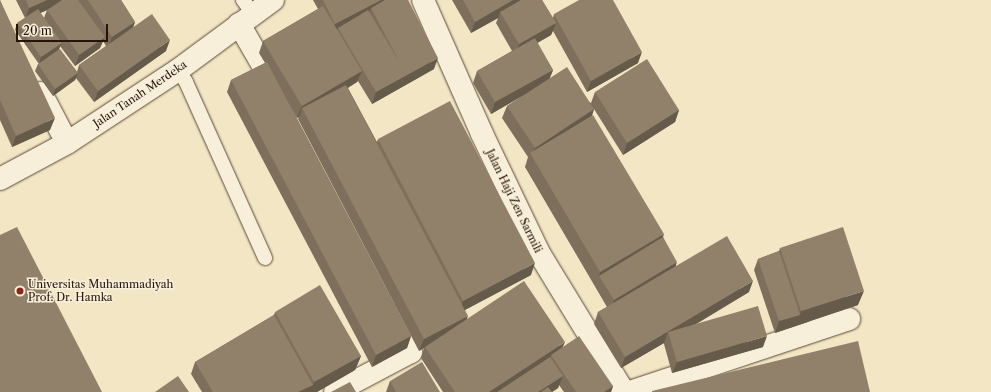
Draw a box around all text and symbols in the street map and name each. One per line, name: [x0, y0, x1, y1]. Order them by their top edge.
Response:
scale bar: [18, 16, 110, 42]
text: 20 m: [23, 23, 52, 38]
street label: Jalan Tanah Merdeka: [91, 58, 189, 130]
street label: Jalan Haji Zen Sarmili: [483, 147, 545, 255]
place label: Universitas Muhammadiyah Prof. Dr. Hamka: [28, 278, 173, 304]
marker: Universitas Muhammadiyah Prof. Dr. Hamka: [15, 286, 25, 296]

